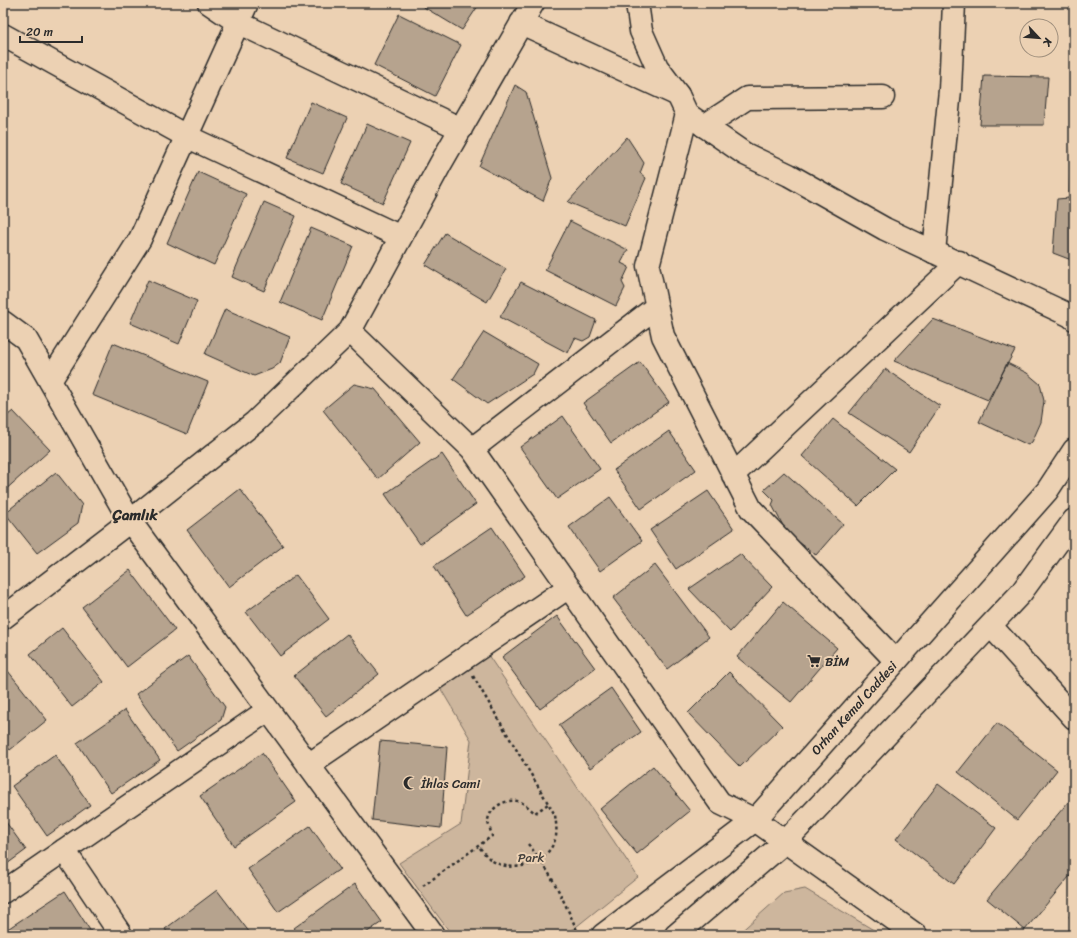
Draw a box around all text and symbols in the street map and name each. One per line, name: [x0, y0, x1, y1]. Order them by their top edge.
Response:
scale bar: [20, 18, 82, 44]
north arrow: [1019, 18, 1059, 58]
text: 20 m: [26, 21, 53, 43]
text: K: [1037, 34, 1058, 51]
district label: Çamlık: [112, 502, 158, 528]
place label: BİM: [825, 650, 849, 673]
supermarket icon: BİM: [806, 653, 822, 669]
street label: Orhan Kemal Caddesi: [805, 655, 903, 760]
place label: İhlas Cami: [420, 772, 481, 795]
mosque icon: İhlas Cami: [402, 775, 418, 791]
park label: Park: [518, 846, 544, 869]

